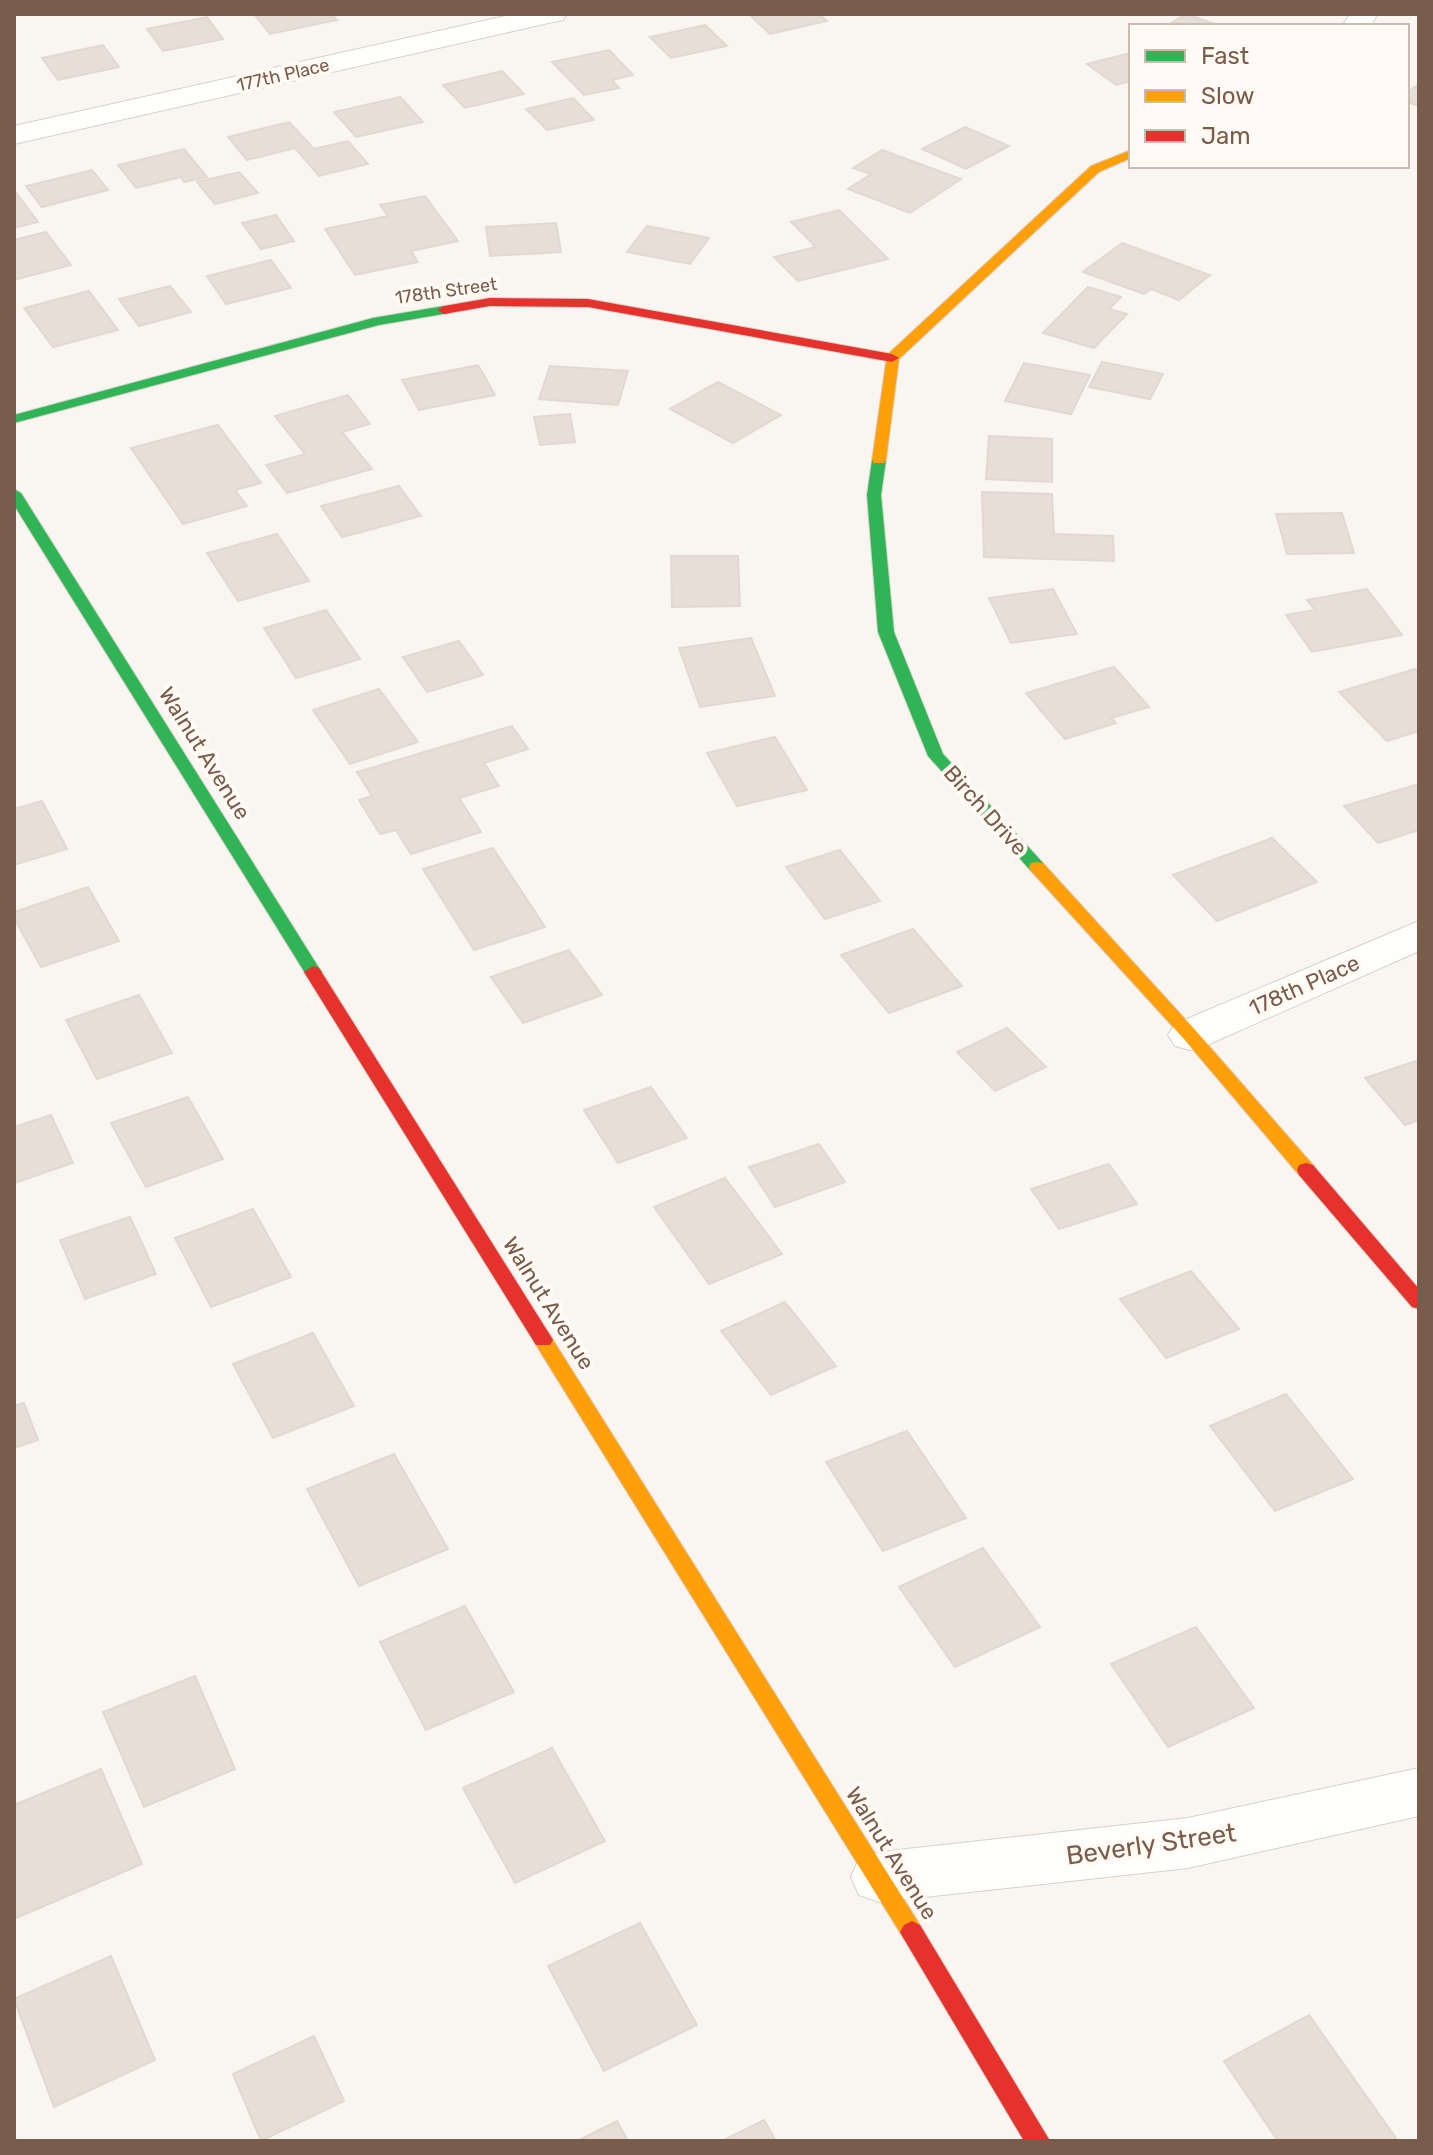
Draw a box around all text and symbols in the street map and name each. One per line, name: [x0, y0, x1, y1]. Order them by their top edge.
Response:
legend: [1129, 24, 1409, 168]
text: Fast: [1201, 42, 1249, 70]
street label: 177th Place: [235, 54, 331, 96]
text: Slow: [1201, 82, 1254, 110]
text: Jam: [1201, 122, 1251, 150]
street label: 178th Street: [394, 273, 498, 309]
street label: Walnut Avenue: [153, 682, 256, 825]
street label: Birch Drive: [938, 760, 1033, 861]
street label: 178th Place: [1245, 949, 1364, 1022]
street label: Walnut Avenue: [497, 1232, 600, 1375]
street label: Walnut Avenue: [840, 1782, 943, 1925]
street label: Beverly Street: [1064, 1817, 1238, 1872]

